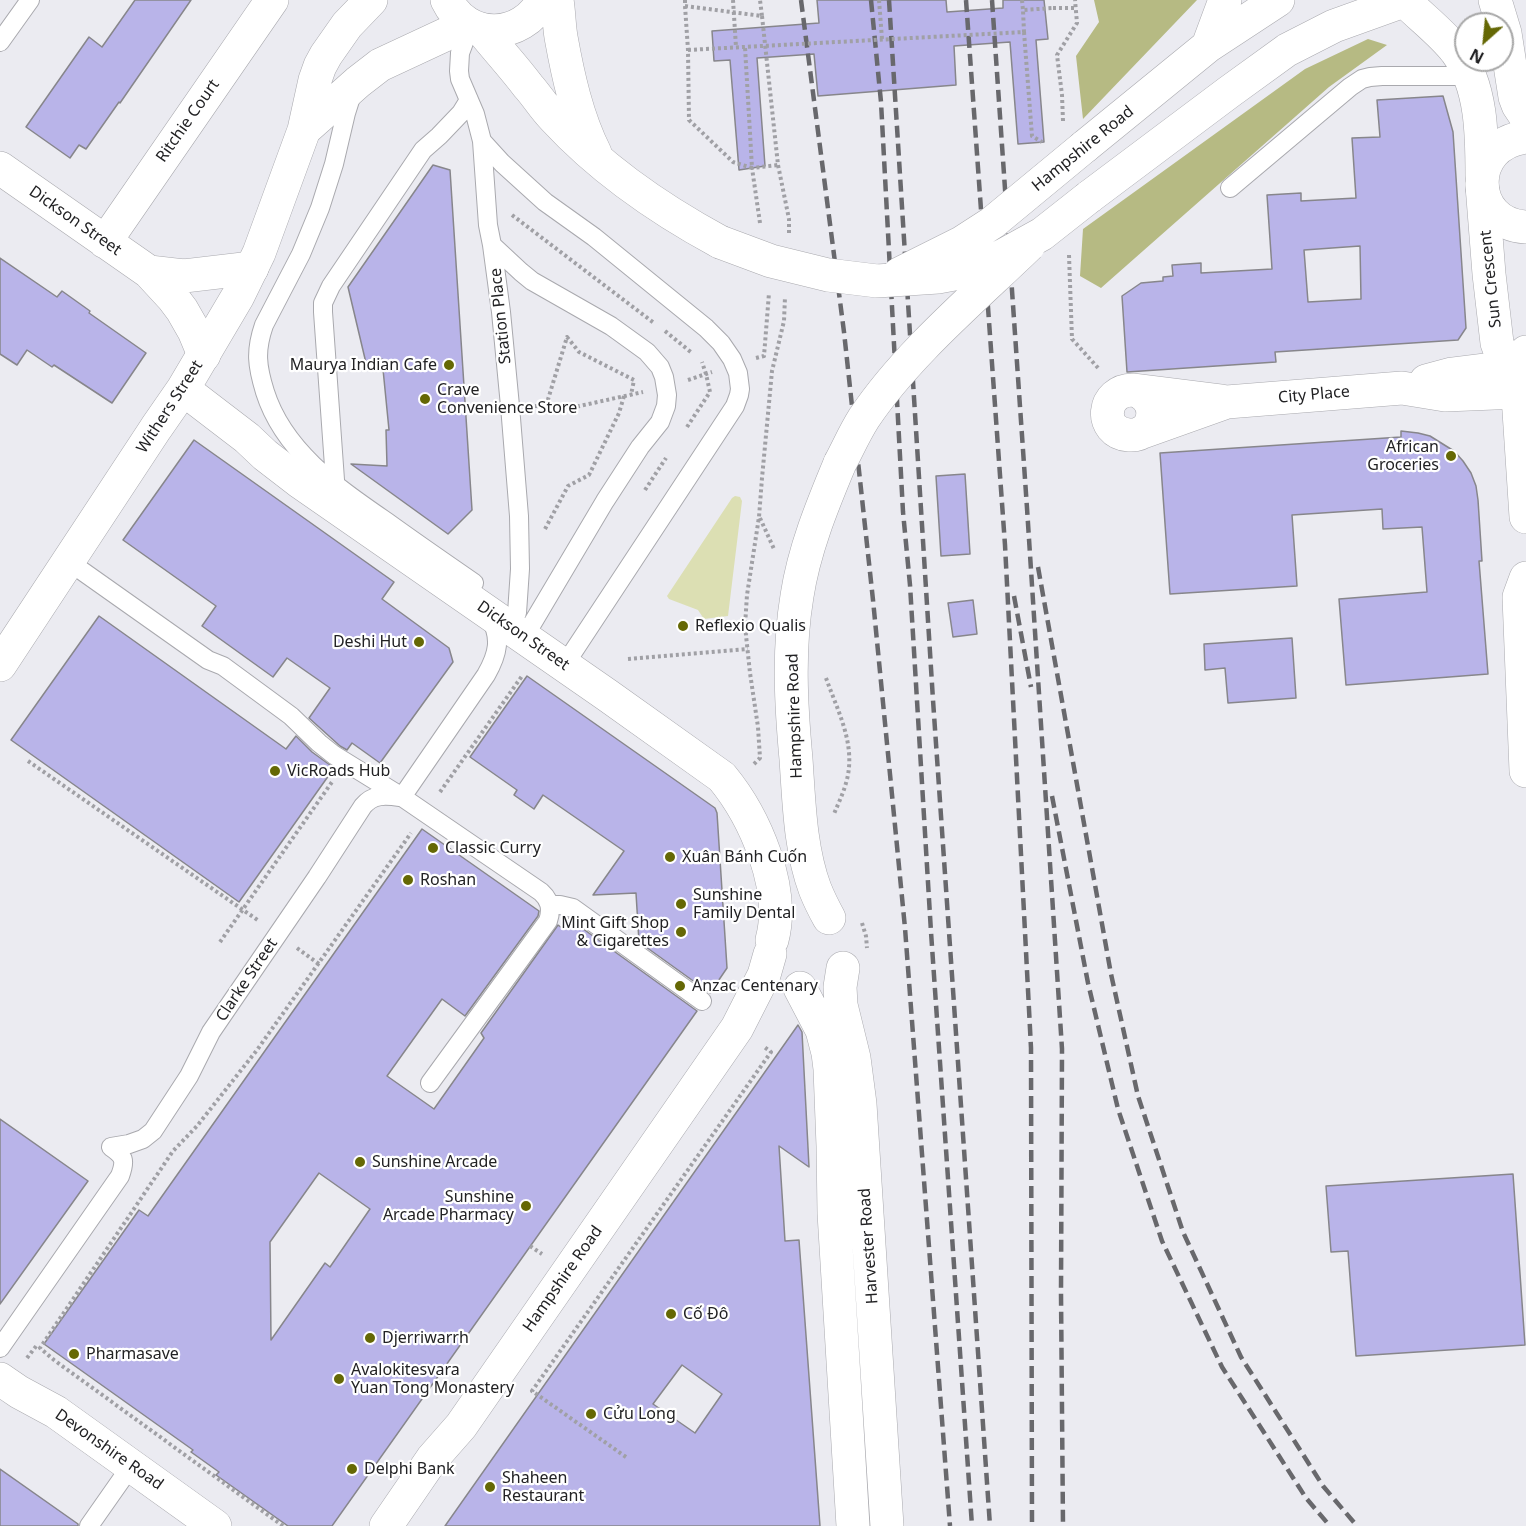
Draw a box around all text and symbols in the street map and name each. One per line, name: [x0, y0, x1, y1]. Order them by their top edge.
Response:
north arrow: [1454, 12, 1514, 72]
text: N: [1466, 44, 1488, 69]
street label: Ritchie Court: [152, 76, 224, 166]
street label: Hampshire Road: [1028, 102, 1138, 196]
street label: Dickson Street: [25, 182, 125, 260]
street label: Sun Crescent: [1476, 229, 1506, 329]
street label: Station Place: [486, 267, 516, 365]
place label: Maurya Indian Cafe: [290, 355, 437, 375]
street label: Withers Street: [133, 357, 207, 457]
marker: Maurya Indian Cafe: [442, 358, 456, 372]
place label: Crave Convenience Store: [437, 380, 577, 418]
street label: City Place: [1277, 382, 1351, 408]
marker: Crave Convenience Store: [418, 392, 432, 406]
place label: African Groceries: [1367, 437, 1439, 475]
marker: African Groceries: [1444, 449, 1458, 463]
street label: Dickson Street: [473, 597, 573, 675]
place label: Reflexio Qualis: [695, 616, 806, 636]
marker: Reflexio Qualis: [676, 619, 690, 633]
place label: Deshi Hut: [333, 632, 407, 652]
marker: Deshi Hut: [412, 635, 426, 649]
street label: Hampshire Road: [783, 653, 807, 779]
place label: VicRoads Hub: [287, 761, 390, 781]
marker: VicRoads Hub: [268, 764, 282, 778]
place label: Classic Curry: [445, 838, 541, 858]
marker: Classic Curry: [426, 841, 440, 855]
place label: Xuân Bánh Cuốn: [682, 847, 807, 867]
marker: Xuân Bánh Cuốn: [663, 850, 677, 864]
place label: Roshan: [420, 870, 476, 890]
marker: Roshan: [401, 873, 415, 887]
place label: Sunshine Family Dental: [693, 885, 795, 923]
marker: Sunshine Family Dental: [674, 897, 688, 911]
place label: Mint Gift Shop & Cigarettes: [561, 913, 669, 951]
marker: Mint Gift Shop & Cigarettes: [674, 925, 688, 939]
street label: Clarke Street: [212, 935, 282, 1025]
place label: Anzac Centenary: [692, 976, 818, 996]
marker: Anzac Centenary: [673, 979, 687, 993]
place label: Sunshine Arcade: [372, 1152, 497, 1172]
marker: Sunshine Arcade: [353, 1155, 367, 1169]
place label: Sunshine Arcade Pharmacy: [383, 1187, 514, 1225]
street label: Harvester Road: [855, 1187, 883, 1305]
marker: Sunshine Arcade Pharmacy: [519, 1199, 533, 1213]
street label: Hampshire Road: [519, 1222, 607, 1336]
place label: Cố Đô: [683, 1304, 728, 1324]
marker: Cố Đô: [664, 1307, 678, 1321]
place label: Djerriwarrh: [382, 1328, 469, 1348]
marker: Djerriwarrh: [363, 1331, 377, 1345]
place label: Pharmasave: [86, 1344, 179, 1364]
marker: Pharmasave: [67, 1347, 81, 1361]
place label: Avalokitesvara Yuan Tong Monastery: [351, 1360, 514, 1398]
marker: Avalokitesvara Yuan Tong Monastery: [332, 1372, 346, 1386]
place label: Cửu Long: [603, 1404, 676, 1424]
street label: Devonshire Road: [51, 1406, 167, 1494]
marker: Cửu Long: [584, 1407, 598, 1421]
place label: Delphi Bank: [364, 1459, 455, 1479]
marker: Delphi Bank: [345, 1462, 359, 1476]
place label: Shaheen Restaurant: [502, 1468, 584, 1506]
marker: Shaheen Restaurant: [483, 1480, 497, 1494]

